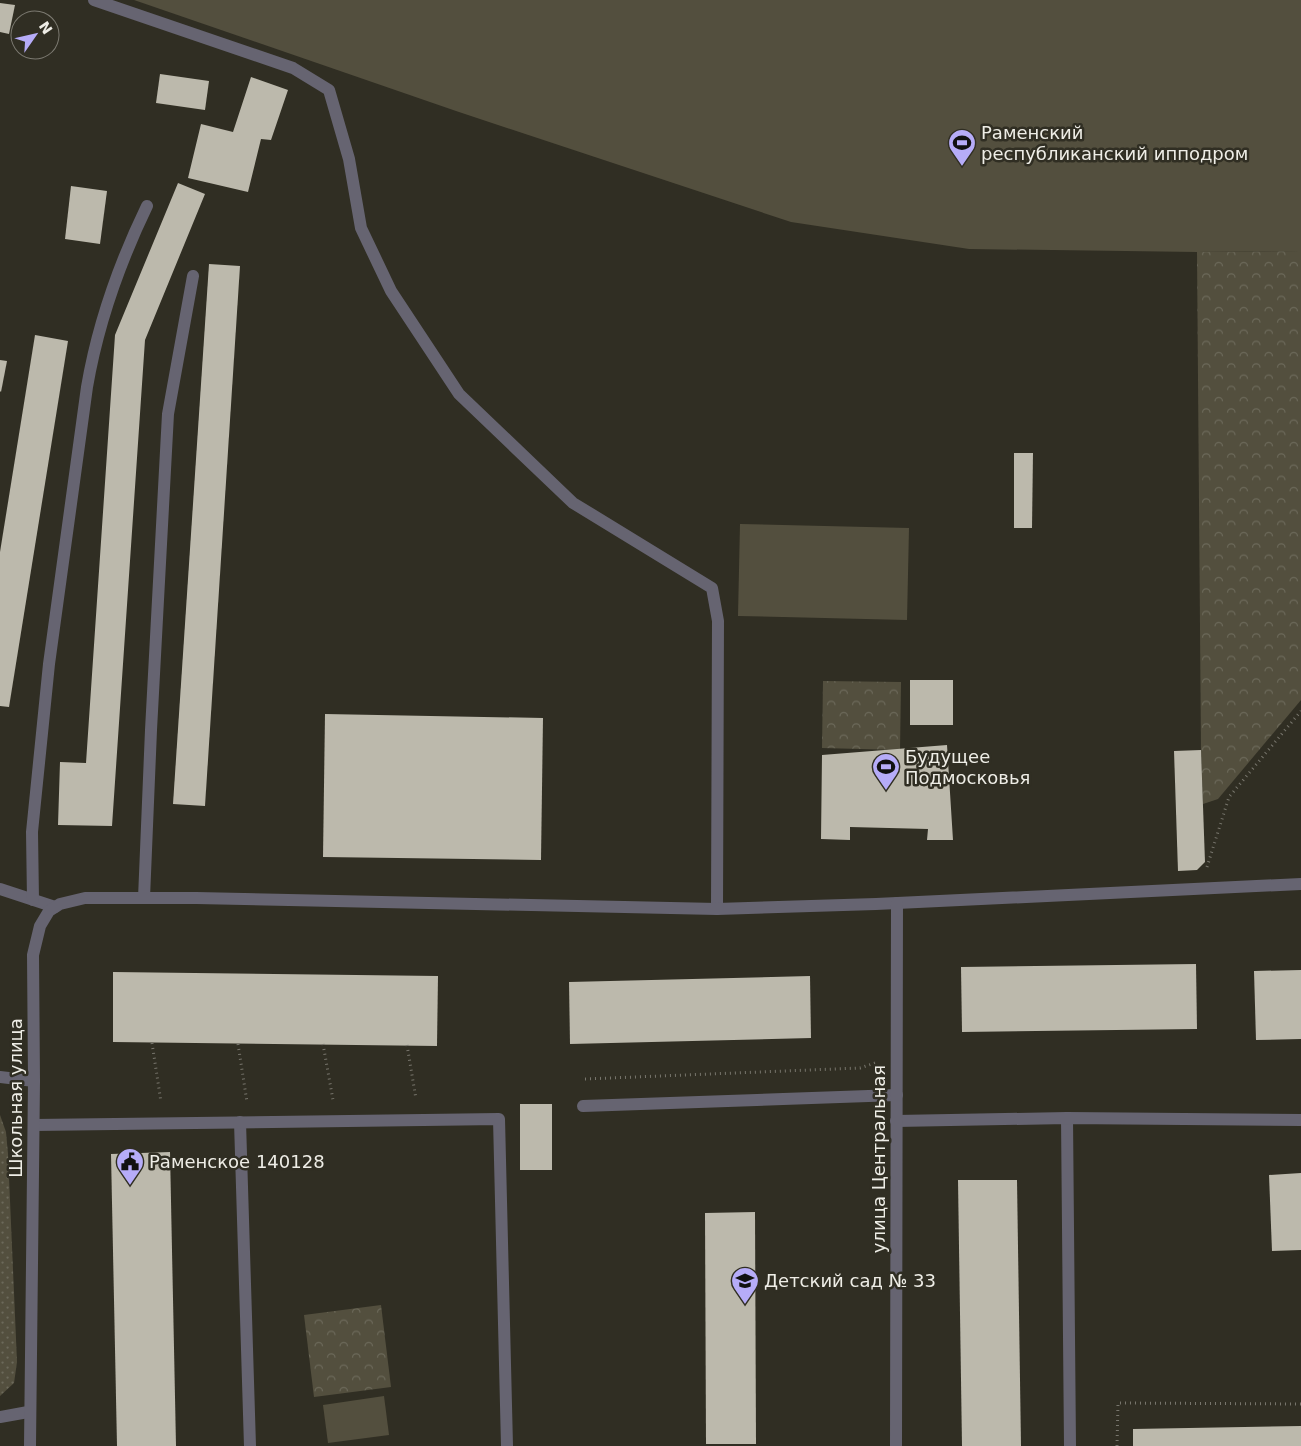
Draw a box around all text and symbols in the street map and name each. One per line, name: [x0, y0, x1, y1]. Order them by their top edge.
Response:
north arrow: [10, 10, 60, 60]
text: N: [36, 18, 56, 37]
place label: Раменский республиканский ипподром: [981, 122, 1248, 164]
sports icon: Раменский республиканский ипподром: [947, 128, 977, 167]
place label: Будущее Подмосковья: [905, 746, 1030, 788]
sports icon: Будущее Подмосковья: [871, 752, 901, 791]
street label: Школьная улица: [5, 1018, 26, 1178]
street label: улица Центральная: [868, 1065, 889, 1253]
public building icon: Раменское 140128: [115, 1147, 145, 1186]
place label: Раменское 140128: [149, 1151, 325, 1172]
school or university icon: Детский сад № 33: [730, 1266, 760, 1305]
place label: Детский сад № 33: [764, 1270, 936, 1291]

